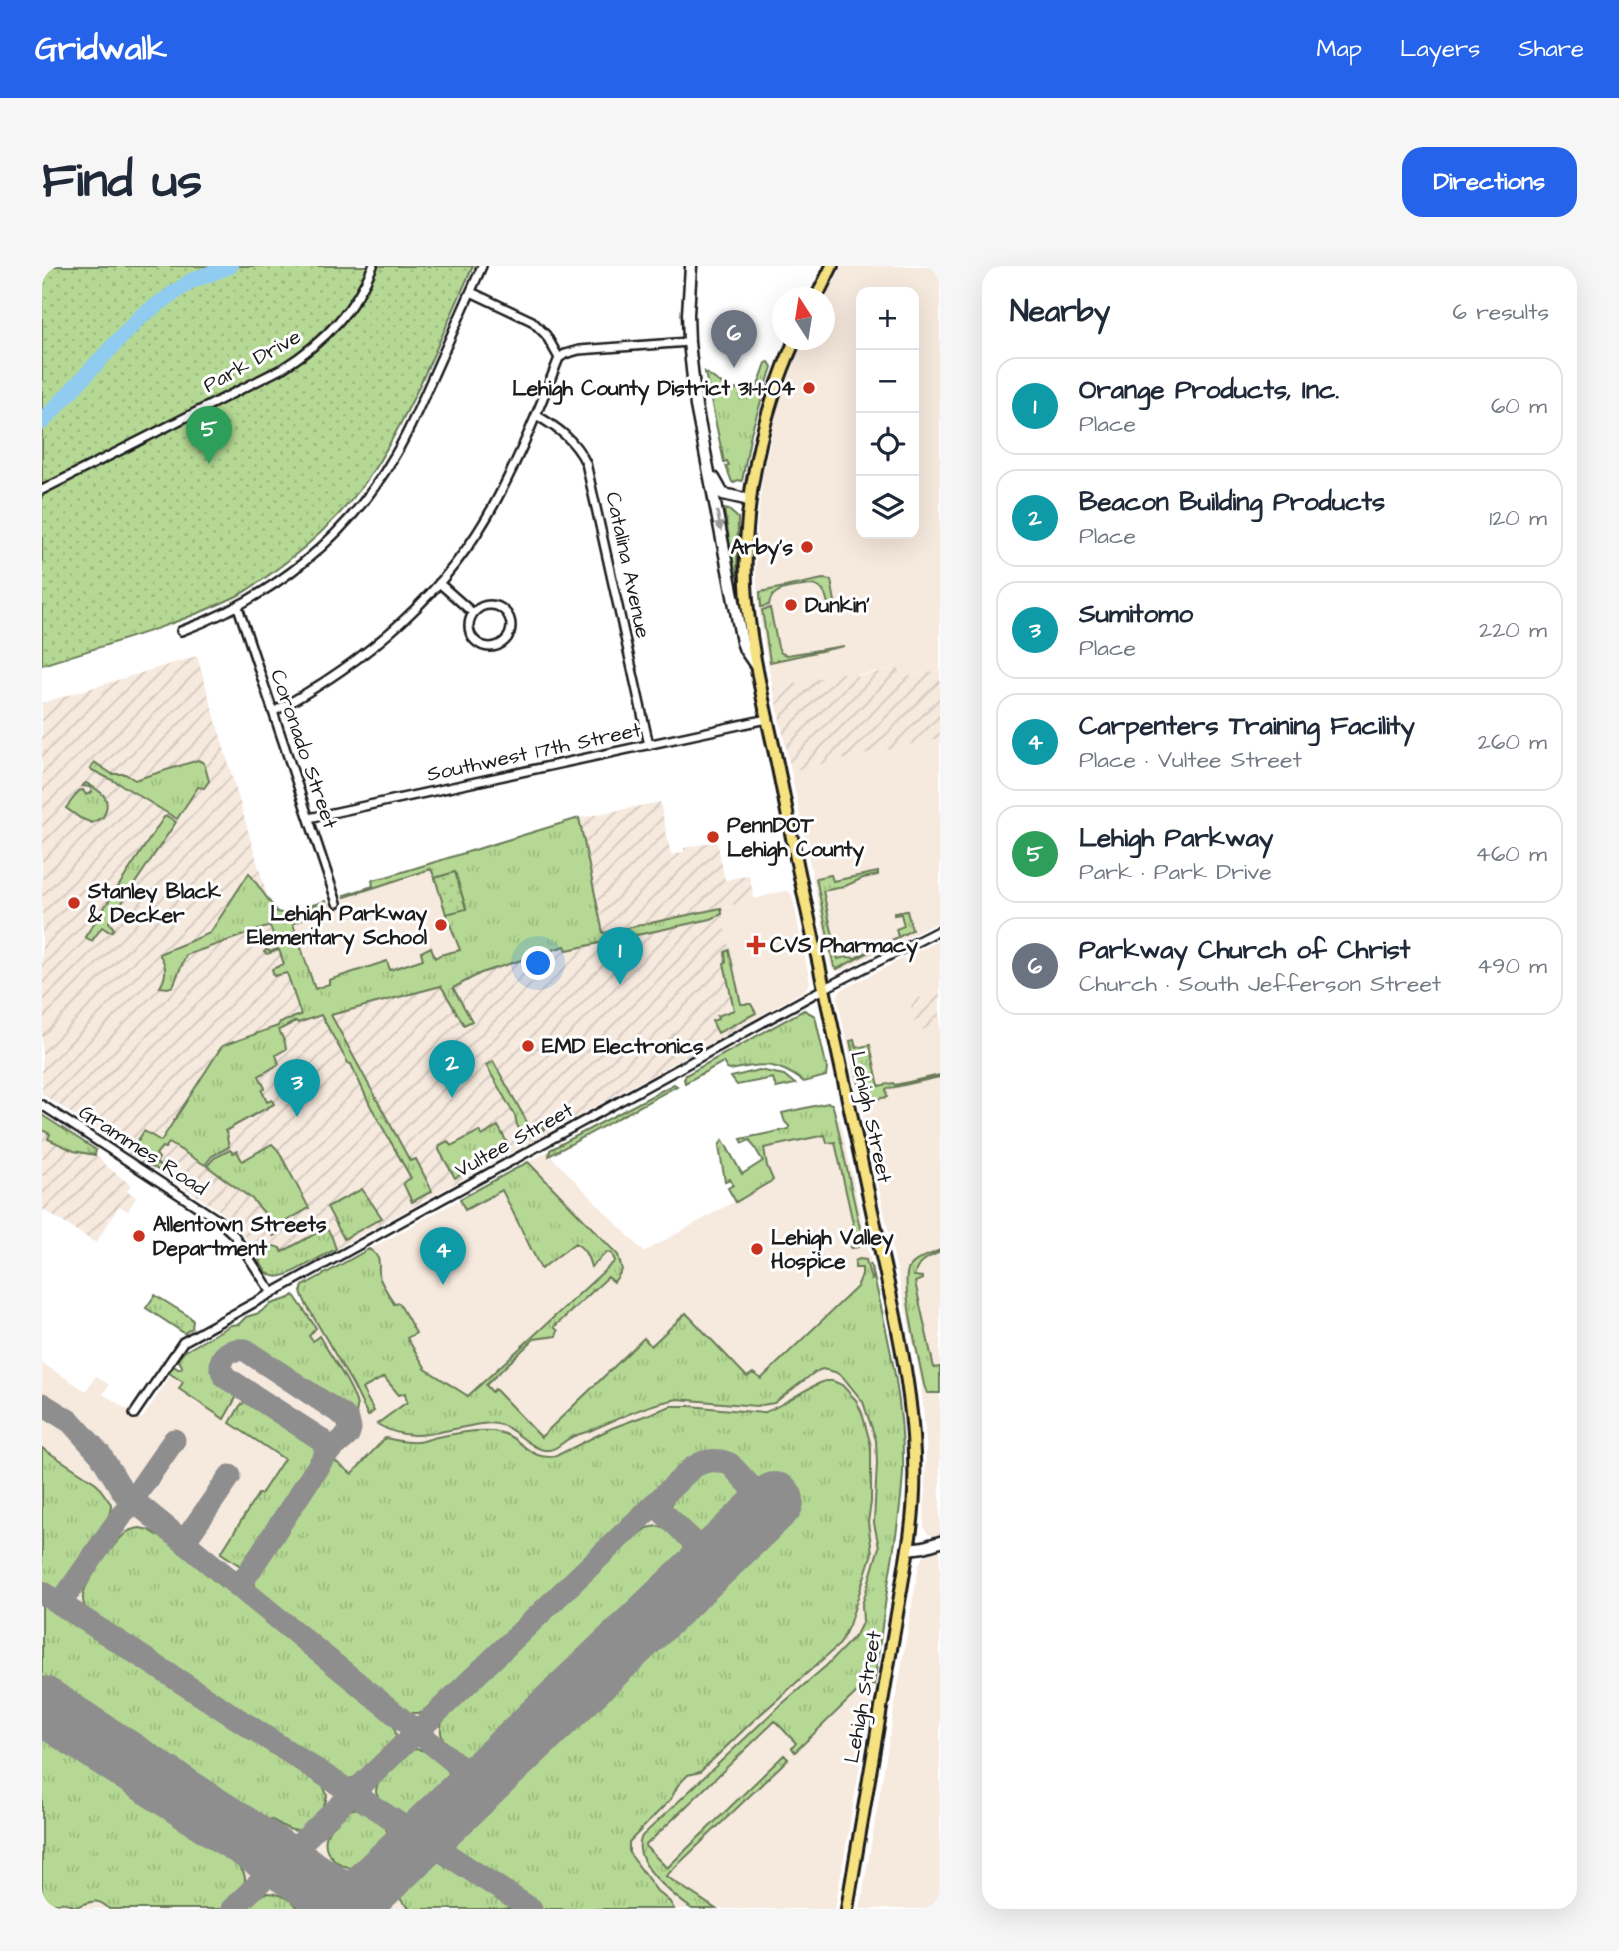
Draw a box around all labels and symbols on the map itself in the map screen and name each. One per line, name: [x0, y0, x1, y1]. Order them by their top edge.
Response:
north arrow: [772, 287, 835, 350]
pin: 6: [711, 310, 757, 368]
street label: Park Drive: [198, 322, 306, 400]
place label: Lehigh County District 31-1-04: [512, 374, 796, 406]
marker: Lehigh County District 31-1-04: [801, 380, 817, 396]
pin: 5: [186, 406, 232, 464]
street label: Catalina Avenue: [598, 489, 658, 641]
one-way arrow: [714, 510, 725, 532]
place label: Arby's: [731, 533, 793, 565]
marker: Arby's: [799, 539, 815, 555]
place label: Dunkin': [805, 591, 870, 620]
marker: Dunkin': [783, 597, 799, 613]
street label: Coronado Street: [263, 665, 345, 833]
street label: Southwest 17th Street: [424, 715, 644, 789]
place label: PennDOT Lehigh County: [727, 811, 864, 867]
marker: PennDOT Lehigh County: [705, 829, 721, 845]
place label: Stanley Black & Decker: [87, 877, 221, 930]
marker: Stanley Black & Decker: [66, 895, 82, 911]
place label: Lehigh Parkway Elementary School: [247, 899, 428, 955]
marker: Lehigh Parkway Elementary School: [433, 917, 449, 933]
pin: 1: [597, 927, 643, 985]
place label: CVS Pharmacy: [770, 931, 918, 963]
marker: CVS Pharmacy: [748, 937, 764, 953]
your location: [521, 946, 555, 980]
place label: EMD Electronics: [542, 1032, 704, 1061]
marker: EMD Electronics: [520, 1038, 536, 1054]
pin: 2: [429, 1040, 475, 1098]
street label: Lehigh Street: [841, 1048, 899, 1186]
pin: 3: [274, 1059, 320, 1117]
street label: Vultee Street: [449, 1095, 579, 1185]
street label: Grammes Road: [73, 1098, 213, 1203]
place label: Allentown Streets Department: [153, 1210, 327, 1264]
place label: Lehigh Valley Hospice: [771, 1223, 894, 1277]
pin: 4: [420, 1227, 466, 1285]
marker: Allentown Streets Department: [131, 1228, 147, 1244]
marker: Lehigh Valley Hospice: [749, 1241, 765, 1257]
street label: Lehigh Street: [837, 1628, 891, 1766]

